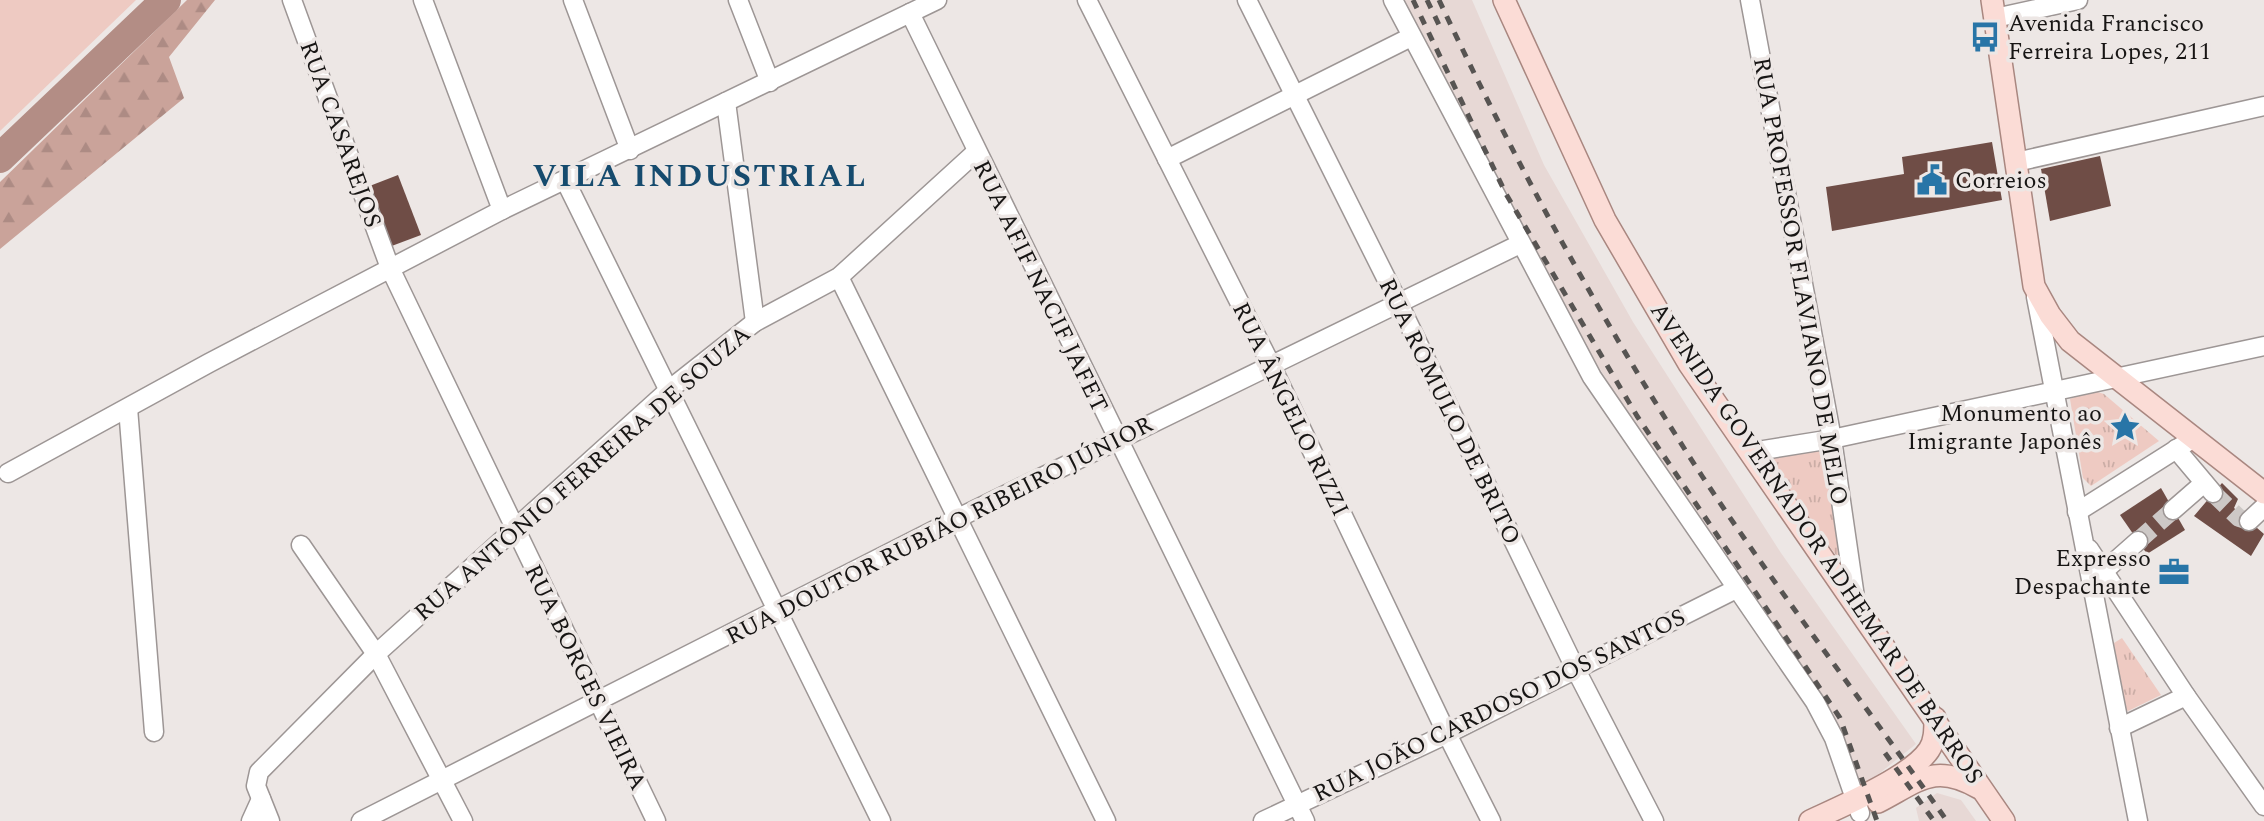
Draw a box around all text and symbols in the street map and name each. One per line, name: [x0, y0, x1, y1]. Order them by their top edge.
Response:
place label: Avenida Francisco Ferreira Lopes, 211: [2008, 6, 2211, 70]
bus stop icon: Avenida Francisco Ferreira Lopes, 211: [1968, 20, 2002, 54]
street label: RUA CASAREJOS: [290, 36, 391, 233]
street label: RUA PROFESSOR FLAVIANO DE MELO: [1743, 54, 1857, 508]
district label: VILA INDUSTRIAL: [532, 152, 868, 201]
street label: RUA AFIF NACIF JAFET: [963, 154, 1117, 419]
public building icon: Correios: [1915, 163, 1949, 197]
place label: Correios: [1955, 163, 2047, 199]
street label: RUA RÔMULO DE BRITO: [1369, 272, 1529, 551]
street label: AVENIDA GOVERNADOR ADHEMAR DE BARROS: [1641, 295, 1992, 792]
street label: RUA ÂNGELO RIZZI: [1222, 296, 1358, 523]
street label: RUA ANTÔNIO FERREIRA DE SOUZA: [406, 317, 759, 630]
place label: Monumento ao Imigrante Japonês: [1907, 396, 2102, 460]
street label: RUA DOUTOR RUBIÃO RIBEIRO JÚNIOR: [720, 407, 1159, 655]
place icon: Monumento ao Imigrante Japonês: [2108, 410, 2142, 444]
place label: Expresso Despachante: [2014, 541, 2151, 605]
office icon: Expresso Despachante: [2157, 555, 2191, 589]
street label: RUA BORGES VIEIRA: [515, 558, 656, 797]
street label: RUA JOÃO CARDOSO DOS SANTOS: [1307, 600, 1692, 812]

